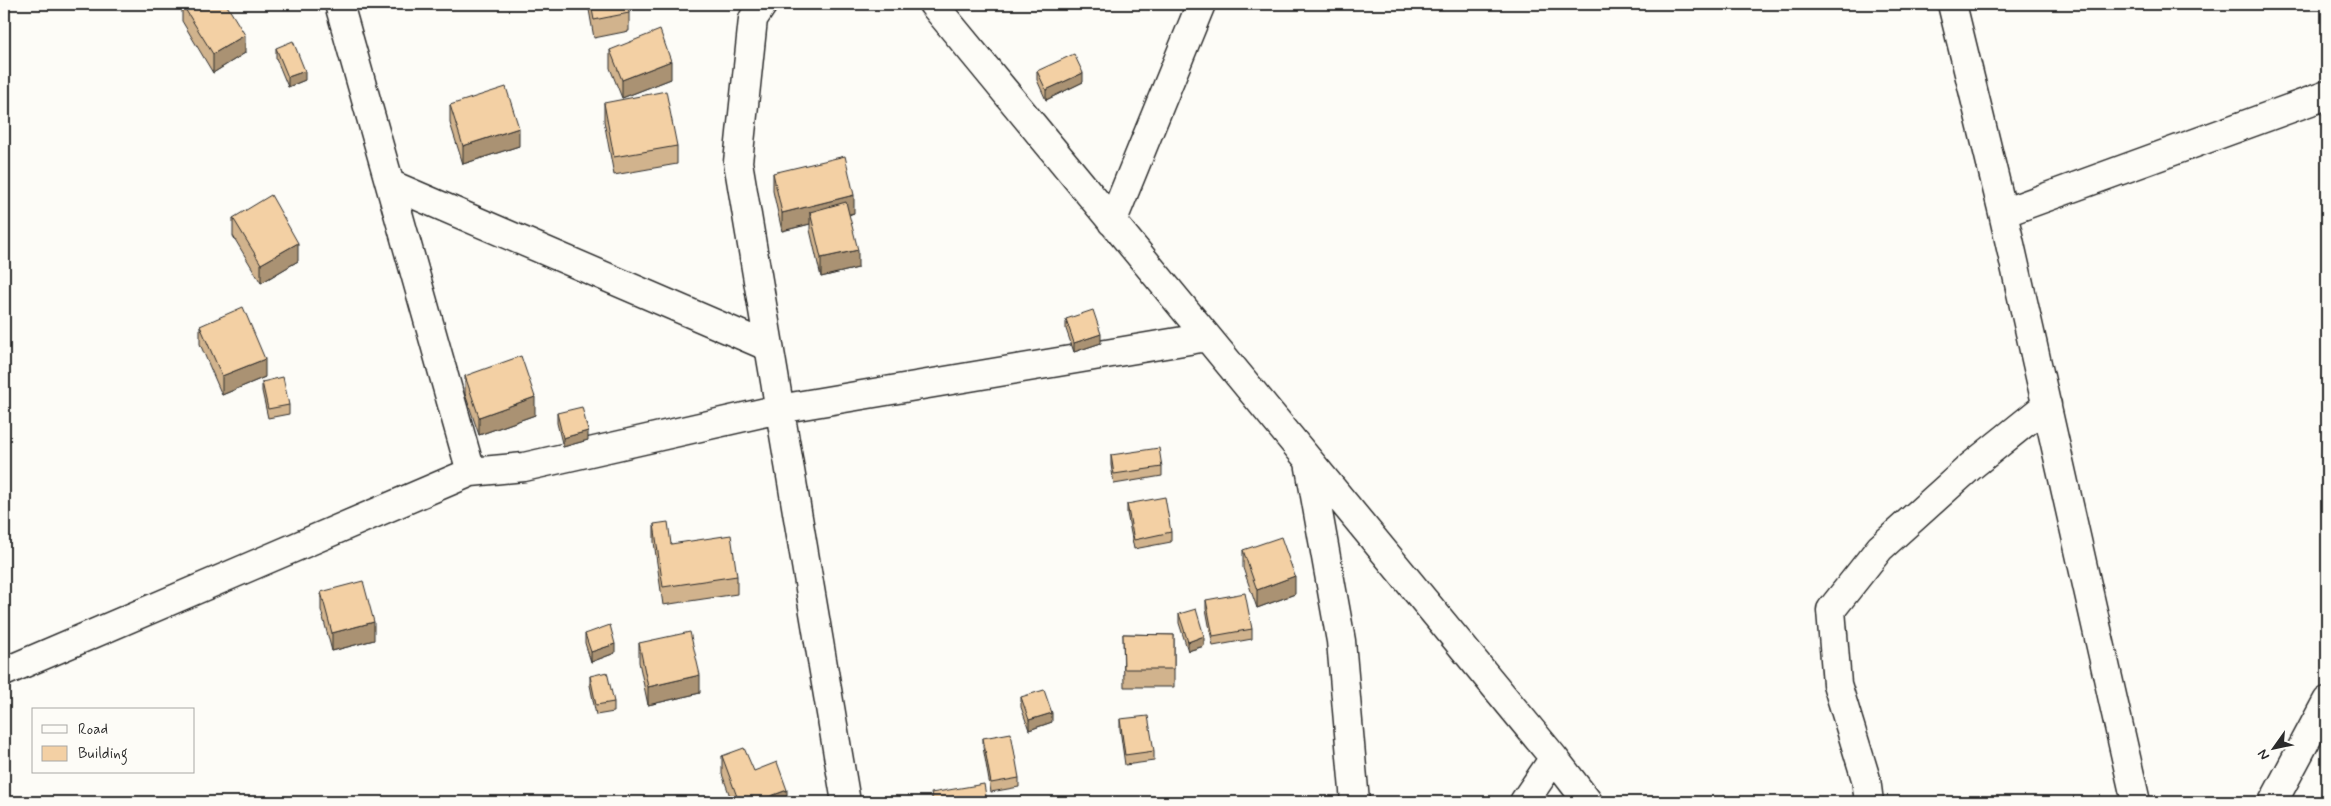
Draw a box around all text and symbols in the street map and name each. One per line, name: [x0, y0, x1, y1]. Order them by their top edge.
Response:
legend: [32, 708, 195, 774]
text: Road: [78, 720, 108, 740]
north arrow: [2248, 724, 2298, 774]
text: Building: [78, 744, 128, 765]
text: N: [2254, 746, 2274, 763]

